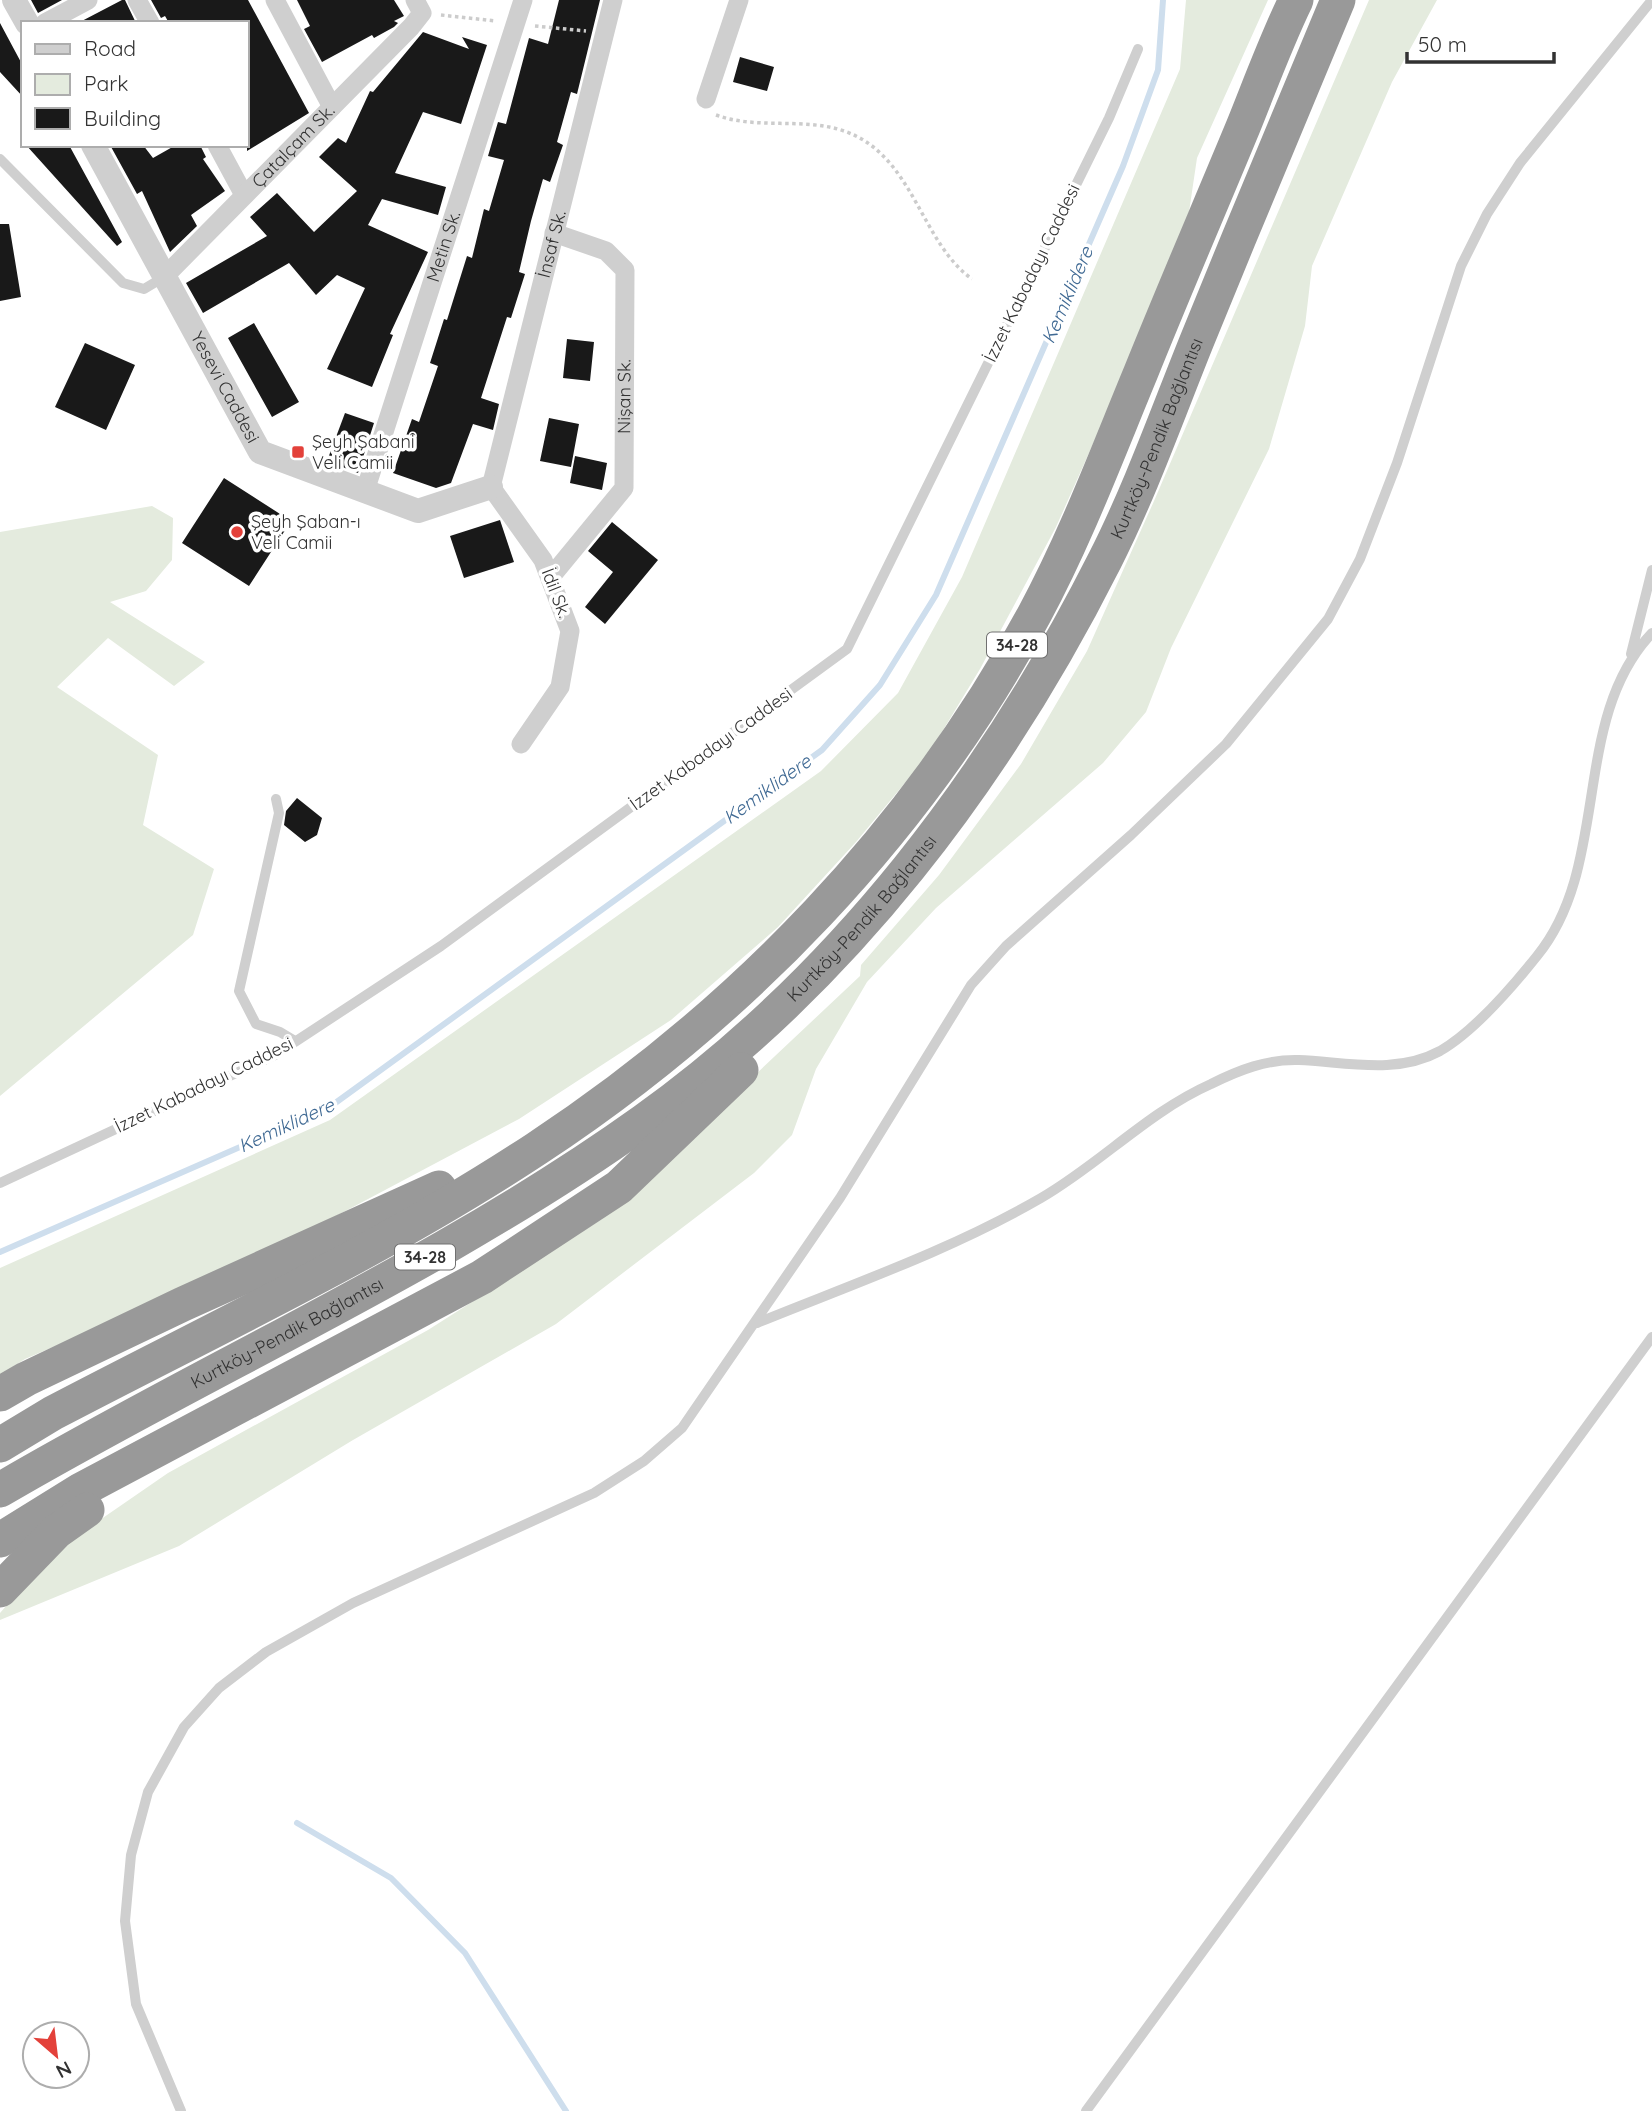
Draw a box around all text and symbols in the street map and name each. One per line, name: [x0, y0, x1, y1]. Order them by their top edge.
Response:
legend: [21, 21, 248, 147]
scale bar: [1407, 21, 1554, 65]
text: 50 m: [1418, 31, 1467, 57]
text: Road: [84, 35, 136, 61]
text: Park: [84, 70, 128, 96]
street label: Çatalçam Sk.: [247, 99, 339, 192]
text: Building: [84, 105, 161, 131]
street label: İzzet Kabadayı Caddesi: [978, 180, 1085, 366]
street label: Metin Sk.: [421, 208, 465, 285]
street label: İnsaf Sk.: [532, 208, 571, 280]
water label: Kemiklidere: [1036, 242, 1099, 347]
street label: Yesevi Caddesi: [186, 328, 265, 447]
street label: Kurtköy-Pendik Bağlantısı: [1105, 335, 1208, 543]
street label: Nişan Sk.: [612, 359, 636, 434]
place label: Şeyh Şabani Veli Camii: [312, 430, 415, 474]
marker: Şeyh Şabani Veli Camii: [290, 444, 306, 460]
place label: Şeyh Şaban-ı Veli Camii: [251, 510, 361, 554]
marker: Şeyh Şaban-ı Veli Camii: [229, 524, 245, 540]
street label: İdil Sk.: [537, 565, 576, 621]
road number: 34-28: [987, 632, 1047, 658]
street label: İzzet Kabadayı Caddesi: [625, 682, 796, 815]
water label: Kemiklidere: [718, 748, 817, 829]
street label: Kurtköy-Pendik Bağlantısı: [782, 830, 941, 1007]
street label: İzzet Kabadayı Caddesi: [111, 1031, 297, 1138]
water label: Kemiklidere: [234, 1092, 339, 1158]
road number: 34-28: [395, 1245, 455, 1270]
street label: Kurtköy-Pendik Bağlantısı: [186, 1272, 387, 1394]
north arrow: [21, 2020, 91, 2090]
text: N: [52, 2056, 76, 2084]

